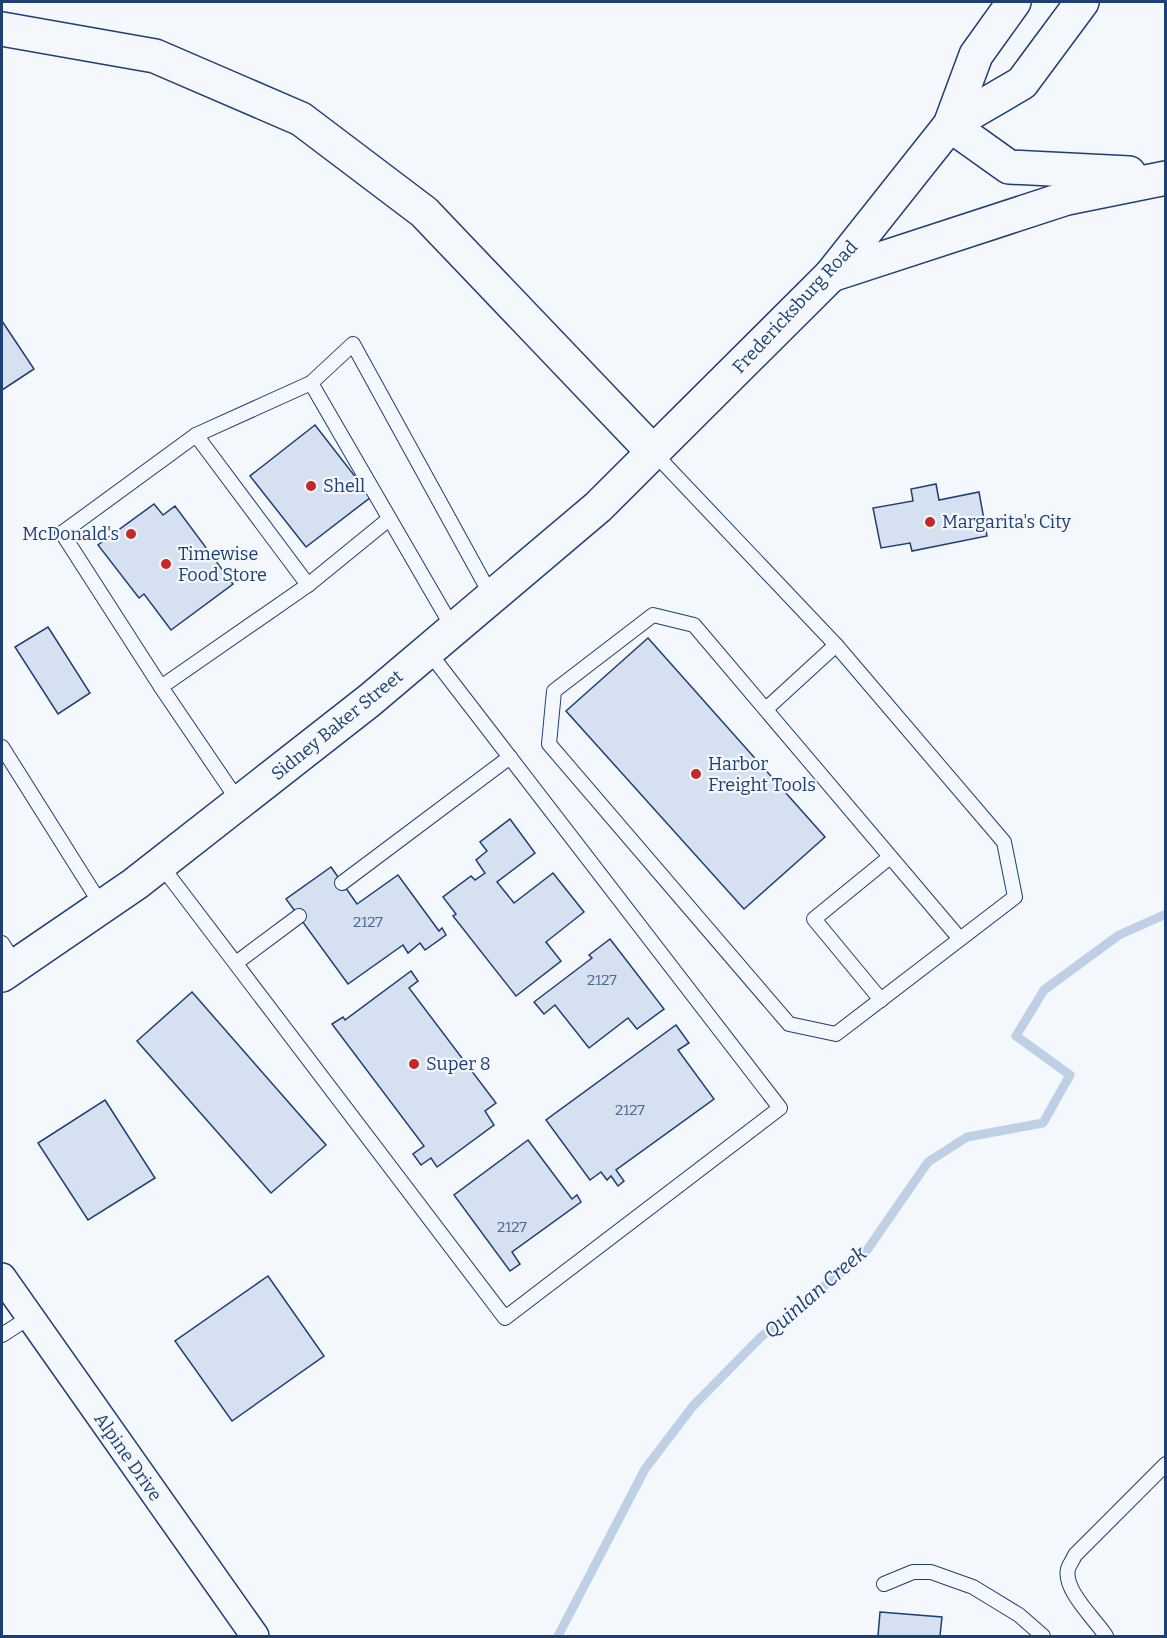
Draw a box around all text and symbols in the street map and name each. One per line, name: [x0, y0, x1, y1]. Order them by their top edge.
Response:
street label: Fredericksburg Road: [728, 236, 862, 378]
place label: Shell: [323, 475, 365, 497]
marker: Shell: [304, 479, 318, 493]
place label: Margarita's City: [942, 511, 1071, 533]
marker: Margarita's City: [923, 515, 937, 529]
place label: McDonald's: [22, 523, 119, 545]
marker: McDonald's: [124, 527, 138, 541]
place label: Timewise Food Store: [178, 543, 267, 586]
marker: Timewise Food Store: [159, 557, 173, 571]
street label: Sidney Baker Street: [267, 665, 408, 785]
place label: Harbor Freight Tools: [708, 753, 816, 796]
marker: Harbor Freight Tools: [689, 767, 703, 781]
house number: 2127: [353, 913, 383, 931]
house number: 2127: [587, 971, 617, 989]
place label: Super 8: [426, 1053, 491, 1075]
marker: Super 8: [407, 1057, 421, 1071]
house number: 2127: [615, 1101, 645, 1119]
house number: 2127: [497, 1218, 527, 1236]
water label: Quinlan Creek: [759, 1241, 871, 1343]
street label: Alpine Drive: [89, 1408, 167, 1506]

